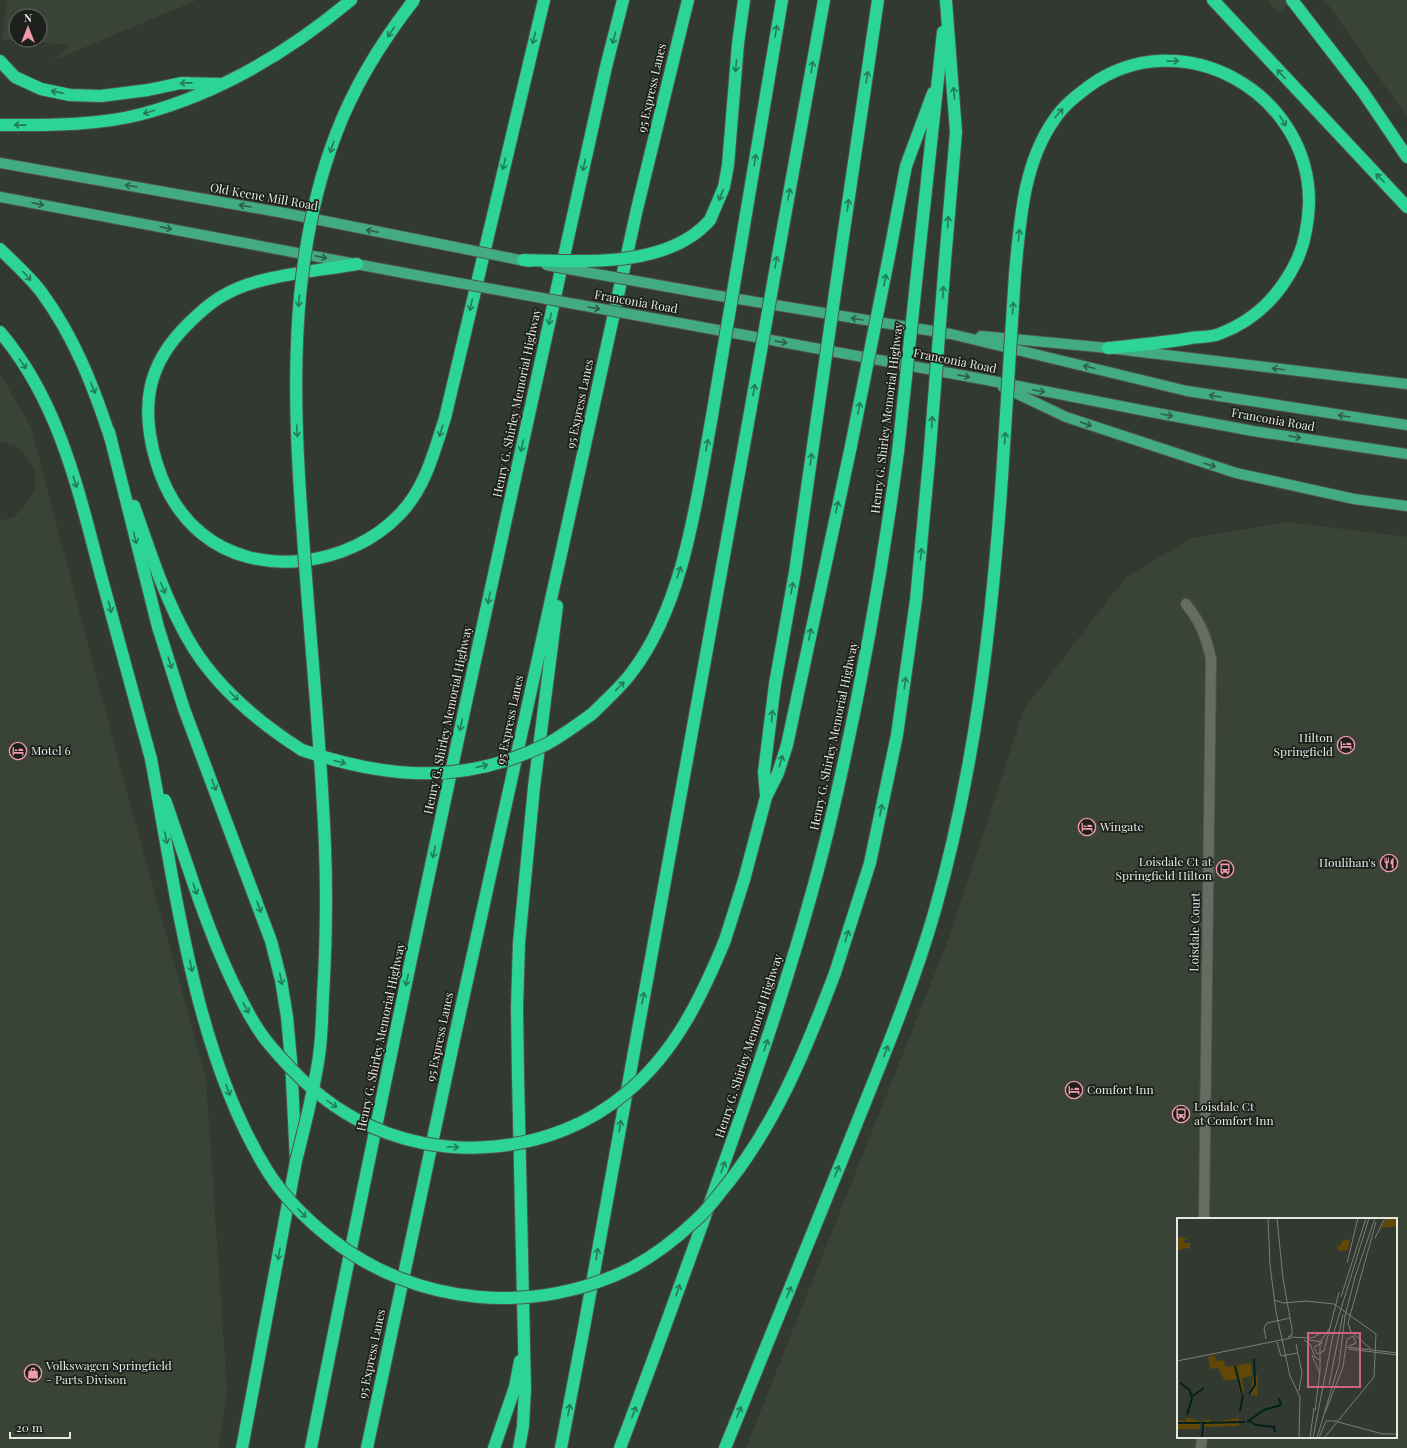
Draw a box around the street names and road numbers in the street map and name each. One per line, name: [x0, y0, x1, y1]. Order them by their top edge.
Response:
street label: 95 Express Lanes: [633, 42, 669, 134]
street label: Old Keene Mill Road: [209, 179, 319, 213]
street label: Franconia Road: [593, 286, 679, 316]
street label: Henry G. Shirley Memorial Highway: [488, 307, 544, 499]
street label: Henry G. Shirley Memorial Highway: [866, 321, 906, 514]
street label: Franconia Road: [912, 344, 998, 376]
street label: 95 Express Lanes: [562, 358, 596, 450]
street label: Franconia Road: [1230, 404, 1316, 434]
street label: Henry G. Shirley Memorial Highway: [419, 624, 475, 816]
street label: Henry G. Shirley Memorial Highway: [805, 640, 861, 832]
street label: 95 Express Lanes: [492, 674, 526, 766]
street label: Loisdale Court: [1185, 891, 1203, 972]
street label: Henry G. Shirley Memorial Highway: [352, 941, 408, 1133]
street label: Henry G. Shirley Memorial Highway: [711, 952, 785, 1140]
street label: 95 Express Lanes: [422, 991, 456, 1083]
street label: 95 Express Lanes: [354, 1308, 388, 1400]

